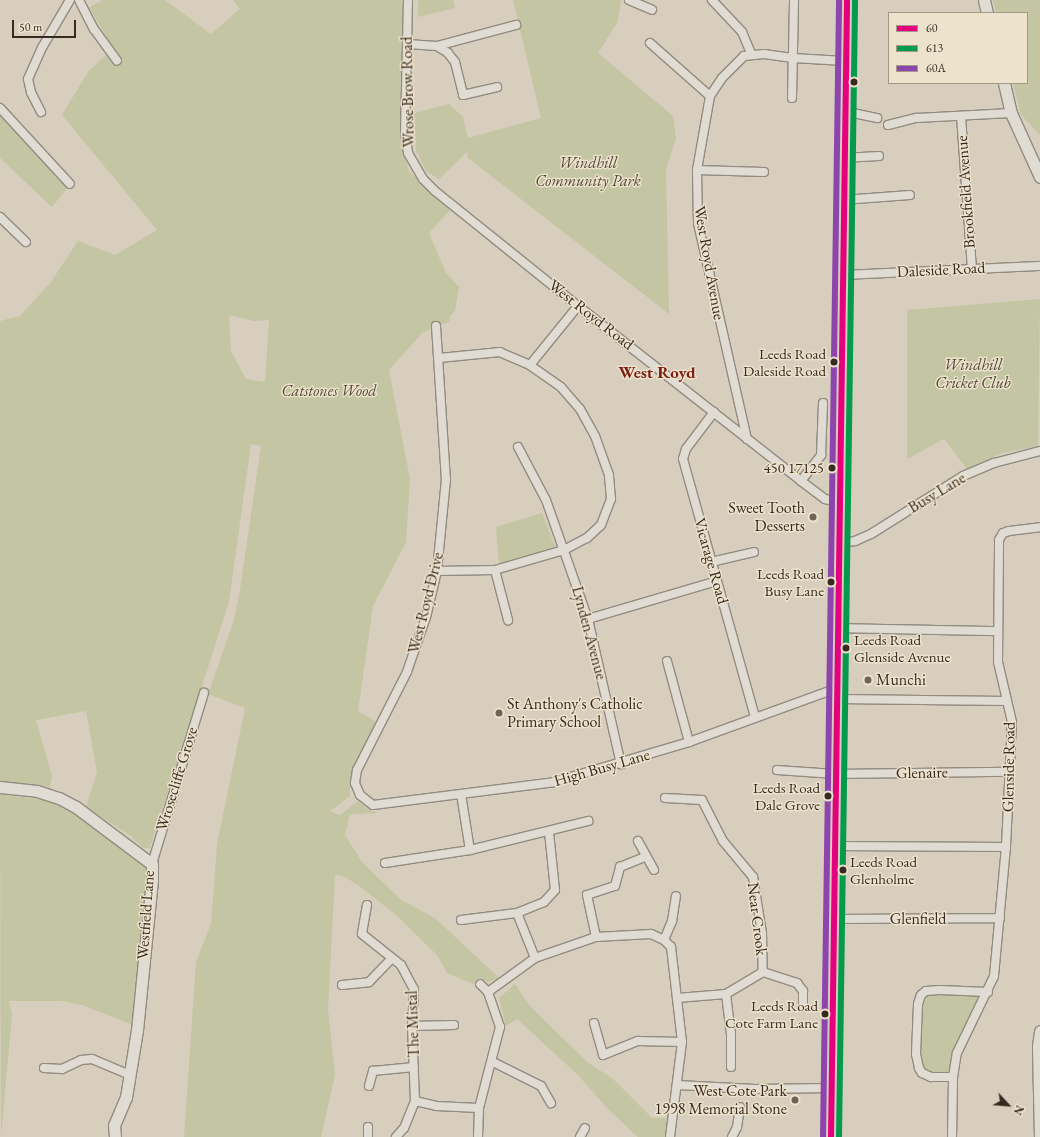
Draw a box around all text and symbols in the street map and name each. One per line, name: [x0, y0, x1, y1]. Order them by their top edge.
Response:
scale bar: [14, 12, 78, 38]
legend: [888, 12, 1028, 84]
text: 50 m: [19, 19, 42, 35]
text: 60: [926, 20, 938, 36]
street label: Wrose Brow Road: [397, 36, 419, 148]
text: 613: [926, 40, 943, 56]
text: 60A: [926, 60, 946, 76]
unlabelled marker: [849, 77, 859, 87]
street label: Brookfield Avenue: [952, 135, 980, 249]
park label: Windhill Community Park: [535, 153, 641, 191]
street label: West Royd Avenue: [690, 204, 728, 322]
street label: Daleside Road: [896, 258, 986, 282]
street label: West Royd Road: [545, 276, 637, 354]
place label: Leeds Road Daleside Road: [743, 344, 826, 379]
park label: Windhill Cricket Club: [935, 355, 1011, 393]
marker: Leeds Road Daleside Road: [829, 357, 839, 367]
district label: West Royd: [618, 363, 696, 383]
park label: Catstones Wood: [281, 381, 377, 401]
place label: 450 17125: [763, 459, 824, 477]
marker: 450 17125: [827, 463, 837, 473]
street label: Busy Lane: [905, 468, 969, 518]
place label: Sweet Tooth Desserts: [728, 498, 805, 536]
marker: Sweet Tooth Desserts: [808, 512, 818, 522]
street label: Vicarage Road: [690, 516, 732, 606]
street label: West Royd Drive: [404, 550, 448, 656]
place label: Leeds Road Busy Lane: [757, 564, 824, 599]
marker: Leeds Road Busy Lane: [826, 577, 836, 587]
street label: Lynden Avenue: [567, 584, 611, 682]
place label: Leeds Road Glenside Avenue: [854, 630, 950, 665]
marker: Leeds Road Glenside Avenue: [841, 643, 851, 653]
place label: Munchi: [876, 670, 926, 690]
marker: Munchi: [863, 675, 873, 685]
place label: St Anthony's Catholic Primary School: [507, 694, 643, 732]
marker: St Anthony's Catholic Primary School: [494, 708, 504, 718]
street label: Glenside Road: [999, 722, 1019, 812]
street label: Wrosecliffe Grove: [152, 725, 202, 833]
street label: High Busy Lane: [552, 745, 652, 791]
street label: Glenaire: [896, 763, 948, 783]
place label: Leeds Road Dale Grove: [753, 778, 820, 813]
marker: Leeds Road Dale Grove: [823, 791, 833, 801]
place label: Leeds Road Glenholme: [850, 852, 917, 887]
marker: Leeds Road Glenholme: [838, 865, 848, 875]
street label: Westfield Lane: [133, 870, 159, 960]
street label: Near Crook: [743, 881, 771, 957]
street label: Glenfield: [890, 909, 946, 929]
street label: The Mistal: [402, 990, 424, 1058]
place label: Leeds Road Cote Farm Lane: [725, 996, 818, 1031]
marker: Leeds Road Cote Farm Lane: [820, 1009, 830, 1019]
place label: West Cote Park 1998 Memorial Stone: [655, 1081, 787, 1119]
north arrow: [988, 1085, 1028, 1125]
marker: West Cote Park 1998 Memorial Stone: [790, 1095, 800, 1105]
text: N: [1011, 1103, 1027, 1117]

